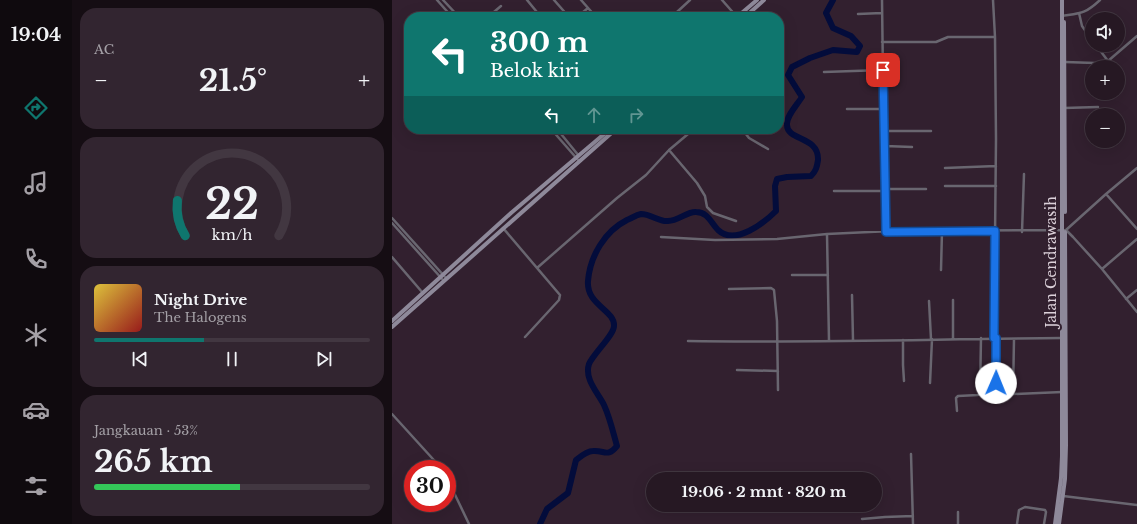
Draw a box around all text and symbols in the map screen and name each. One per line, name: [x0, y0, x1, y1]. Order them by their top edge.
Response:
map controls: [1085, 12, 1125, 148]
button: sound: [1085, 12, 1125, 52]
text: 19:04: [11, 24, 61, 46]
text: 300 m: [490, 25, 589, 60]
icon: left: [424, 28, 476, 80]
text: AC: [94, 41, 114, 58]
pin: [866, 53, 900, 87]
icon: arrive: [872, 59, 894, 81]
text: Belok kiri: [490, 60, 580, 82]
button: +: [1085, 60, 1125, 100]
text: 21.5°: [199, 62, 267, 99]
text: −: [94, 67, 108, 94]
text: +: [358, 67, 370, 94]
icon: directions: [22, 94, 50, 122]
icon: left: [541, 104, 563, 126]
icon: ahead: [583, 104, 605, 126]
icon: right: [625, 104, 647, 126]
button: −: [1085, 108, 1125, 148]
icon: music: [22, 169, 50, 197]
text: 22: [205, 178, 259, 229]
street label: Jalan Cendrawasih: [1042, 196, 1060, 330]
text: km/h: [212, 225, 252, 243]
icon: phone: [22, 245, 50, 273]
text: Night Drive: [154, 290, 247, 309]
text: The Halogens: [154, 309, 247, 326]
icon: climate: [22, 321, 50, 349]
icon: previous: [129, 348, 151, 370]
icon: pause: [221, 348, 243, 370]
icon: next: [313, 348, 335, 370]
position arrow: [975, 362, 1017, 404]
icon: car: [22, 396, 50, 424]
text: Jangkauan · 53%: [94, 422, 198, 439]
text: 265 km: [94, 443, 213, 480]
speed limit sign: 30: [404, 460, 456, 512]
icon: filters: [22, 472, 50, 500]
text: 19:06 · 2 mnt · 820 m: [682, 482, 846, 501]

